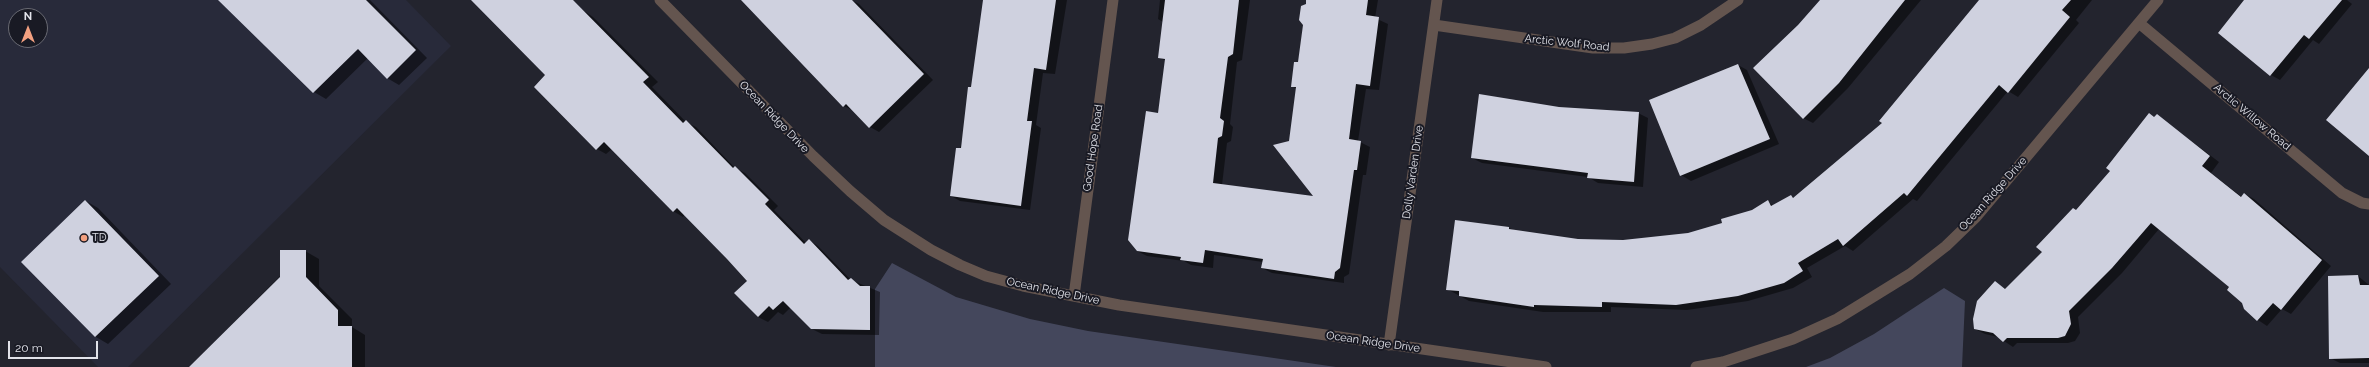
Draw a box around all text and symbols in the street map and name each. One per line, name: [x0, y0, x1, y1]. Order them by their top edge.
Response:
north arrow: [8, 8, 48, 48]
text: N: [24, 10, 32, 23]
street label: Arctic Wolf Road: [1524, 32, 1610, 54]
street label: Ocean Ridge Drive: [736, 78, 812, 156]
street label: Arctic Willow Road: [2211, 81, 2293, 153]
street label: Good Hope Road: [1080, 104, 1106, 192]
street label: Dolly Varden Drive: [1400, 124, 1426, 220]
street label: Ocean Ridge Drive: [1956, 154, 2030, 234]
place label: TD: [92, 231, 107, 245]
marker: TD: [79, 233, 89, 243]
street label: Ocean Ridge Drive: [1005, 275, 1101, 307]
street label: Ocean Ridge Drive: [1325, 329, 1421, 355]
scale bar: [10, 333, 100, 359]
text: 20 m: [15, 341, 43, 355]

